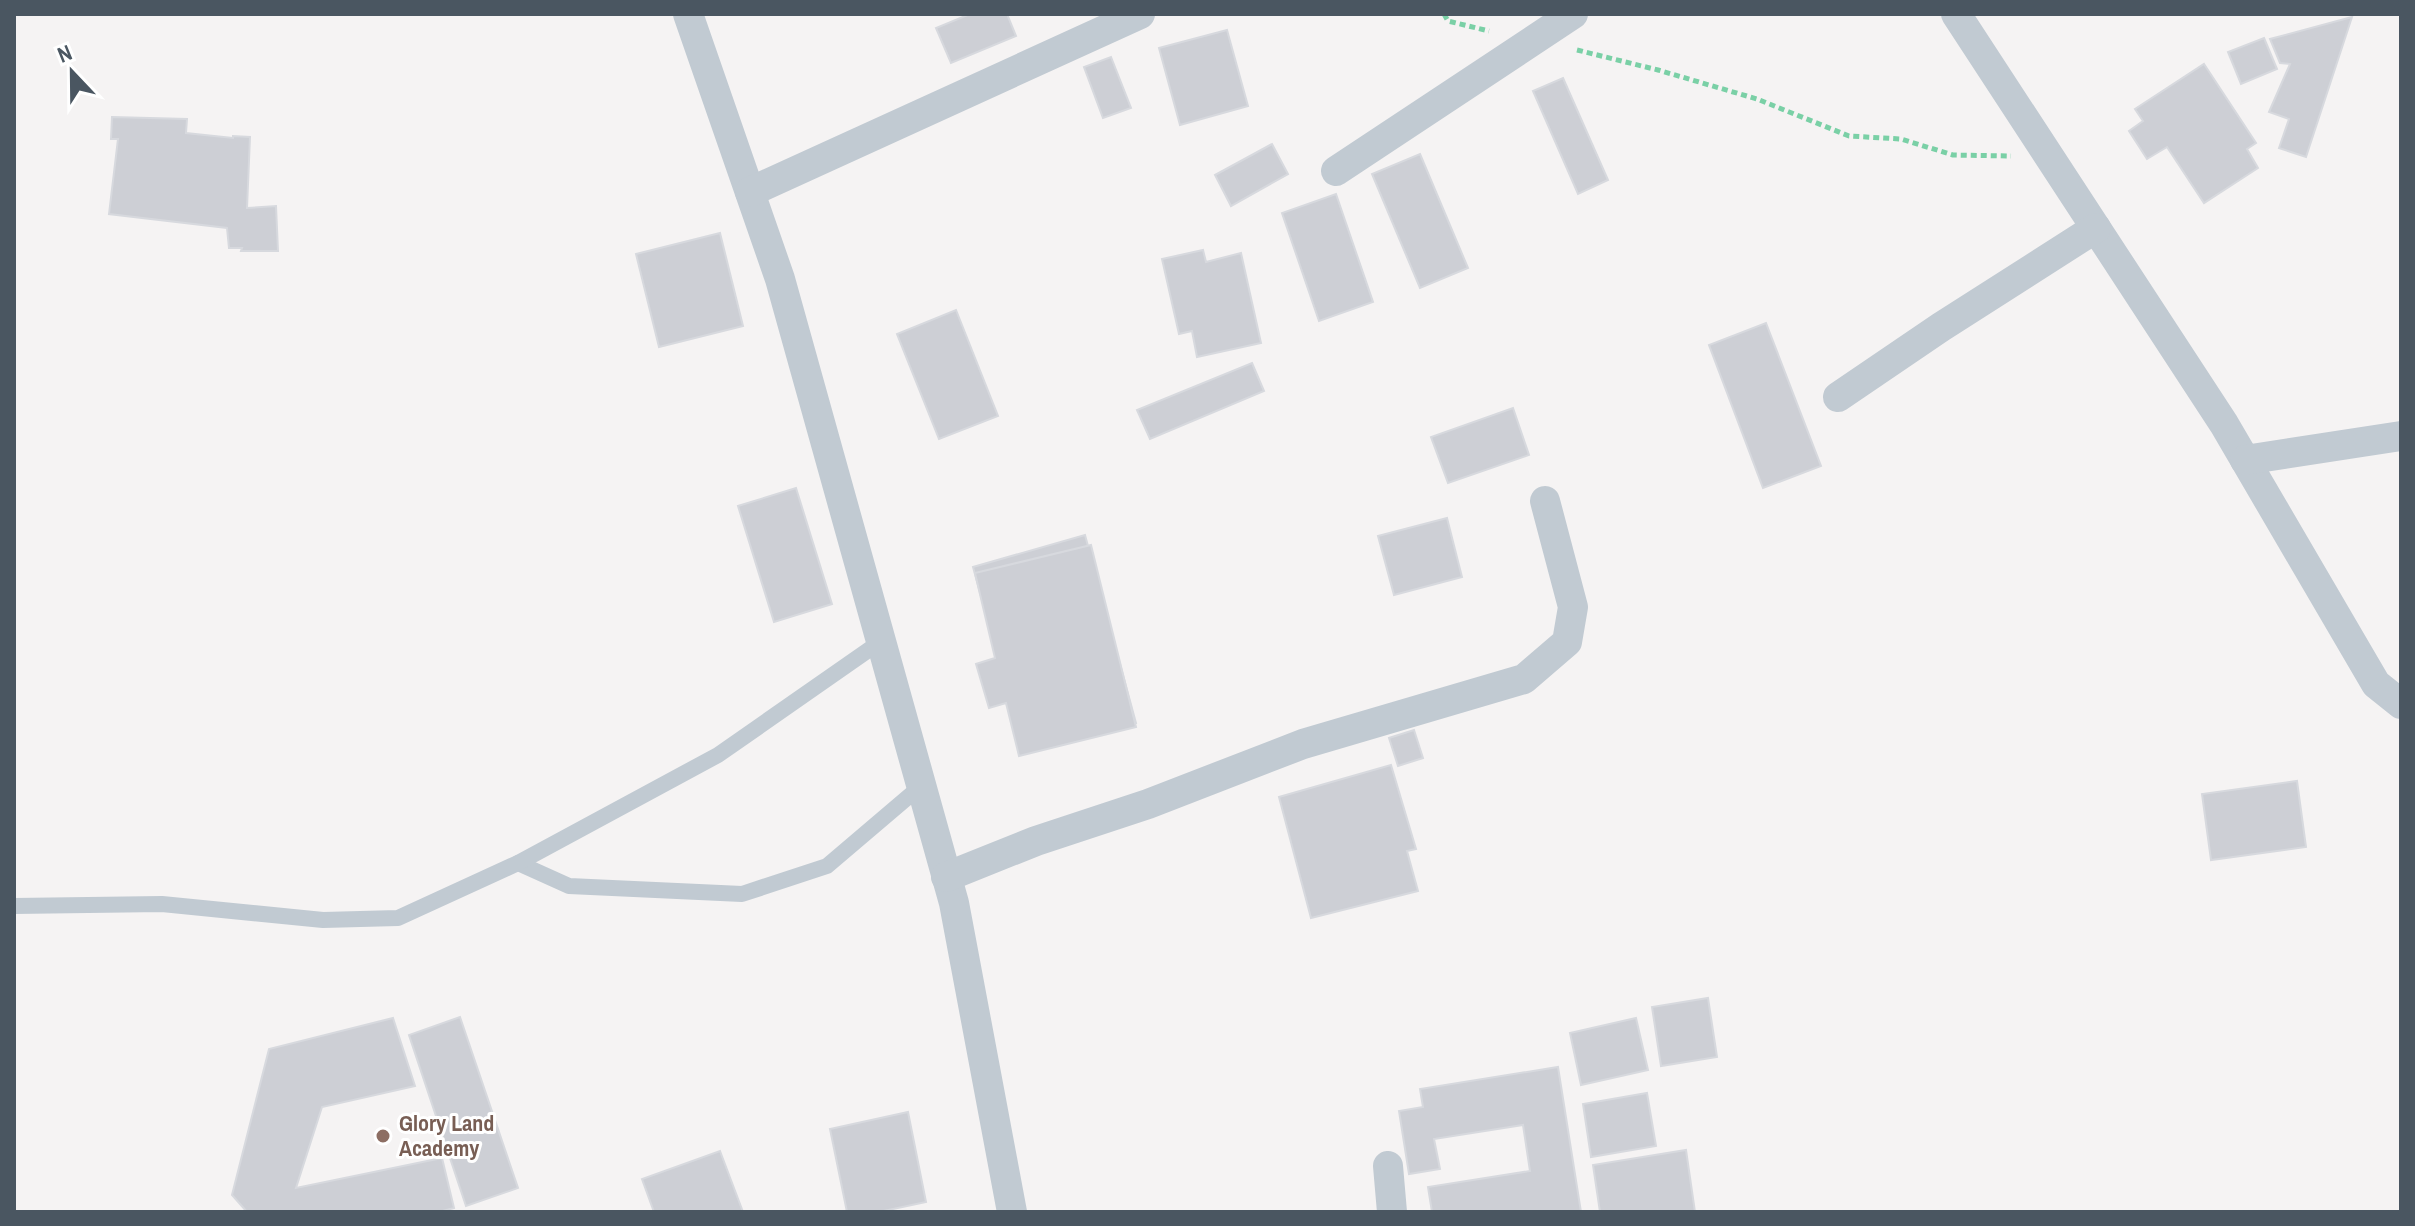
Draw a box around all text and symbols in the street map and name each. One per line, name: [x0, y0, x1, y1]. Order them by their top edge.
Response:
north arrow: [32, 32, 112, 112]
text: N: [53, 37, 76, 70]
place label: Glory Land Academy: [399, 1108, 494, 1163]
marker: Glory Land Academy: [374, 1127, 392, 1145]

